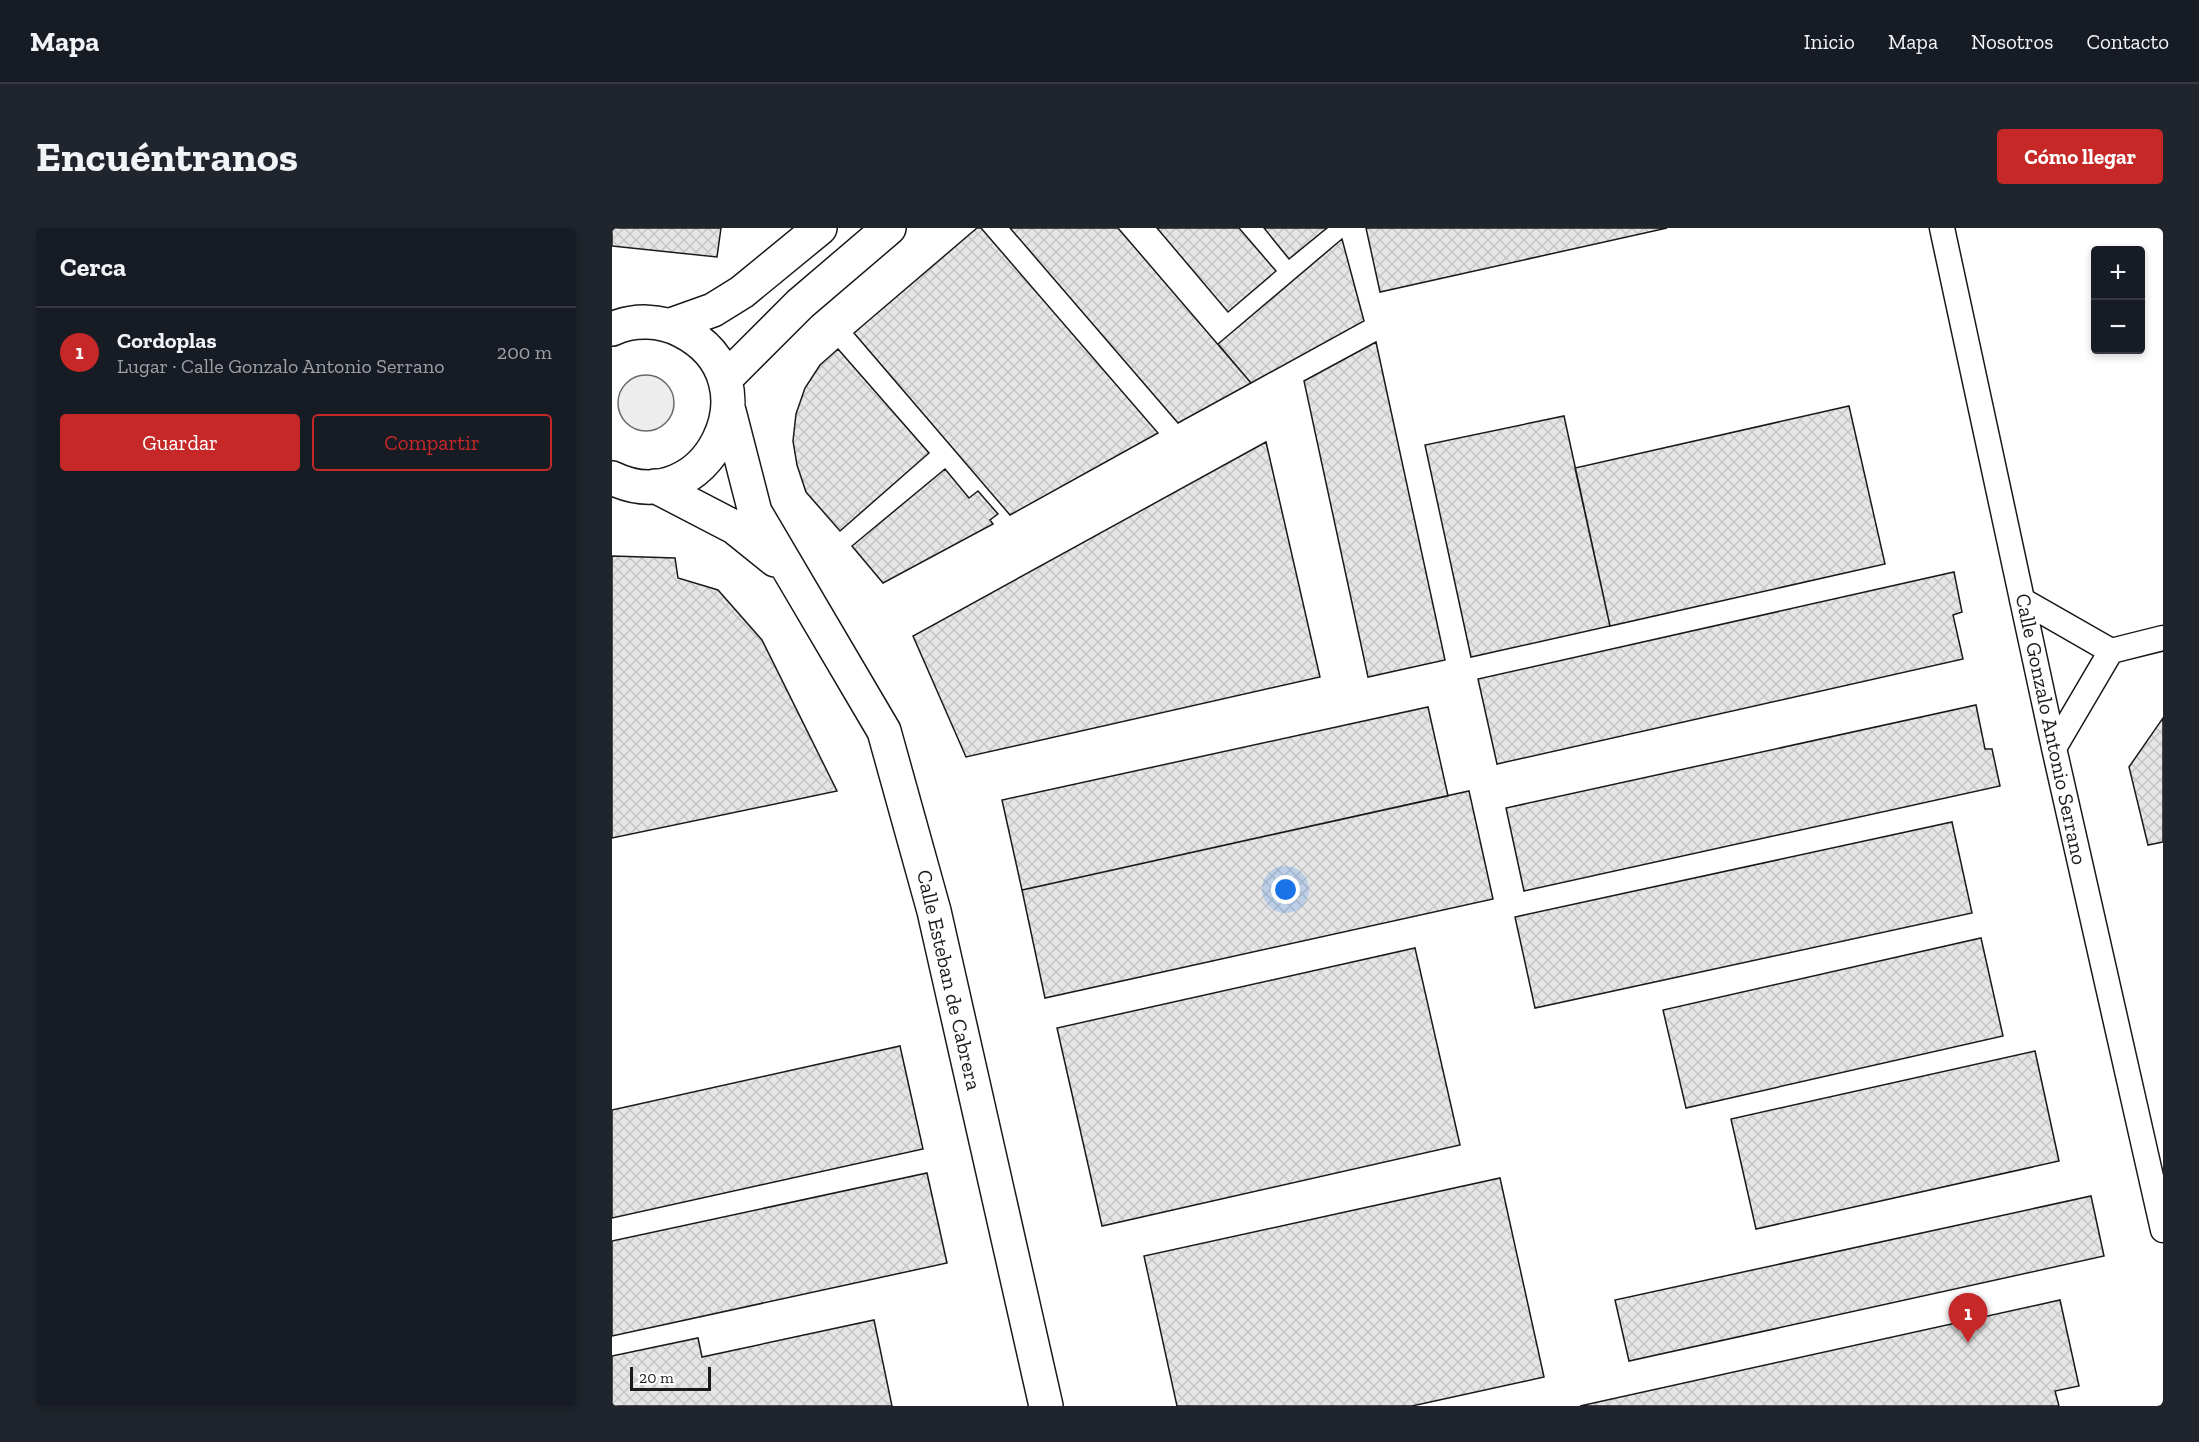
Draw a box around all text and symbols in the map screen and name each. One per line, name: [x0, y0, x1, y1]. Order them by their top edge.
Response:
text: Mapa: [30, 25, 99, 58]
text: Inicio: [1804, 29, 1855, 54]
text: Mapa: [1888, 29, 1938, 54]
text: Nosotros: [1971, 29, 2053, 54]
text: Contacto: [2086, 29, 2169, 54]
button: Cómo llegar: [1997, 129, 2163, 184]
text: Encuéntranos: [36, 131, 298, 182]
map controls: [2091, 246, 2145, 354]
button: +: [2091, 246, 2145, 300]
text: Cerca: [60, 251, 126, 283]
button: −: [2091, 300, 2145, 354]
text: Cordoplas: [117, 327, 216, 354]
text: 1: [75, 340, 84, 364]
text: 200 m: [497, 340, 552, 364]
text: Lugar · Calle Gonzalo Antonio Serrano: [117, 354, 444, 378]
button: Guardar: [60, 414, 300, 471]
button: Compartir: [312, 414, 552, 471]
street label: Calle Gonzalo Antonio Serrano: [2011, 591, 2092, 867]
street label: Calle Esteban de Cabrera: [912, 867, 987, 1093]
your location: [1271, 875, 1300, 904]
pin: 1: [1948, 1294, 1988, 1343]
scale bar: [630, 1364, 711, 1392]
text: 20 m: [639, 1368, 674, 1387]

